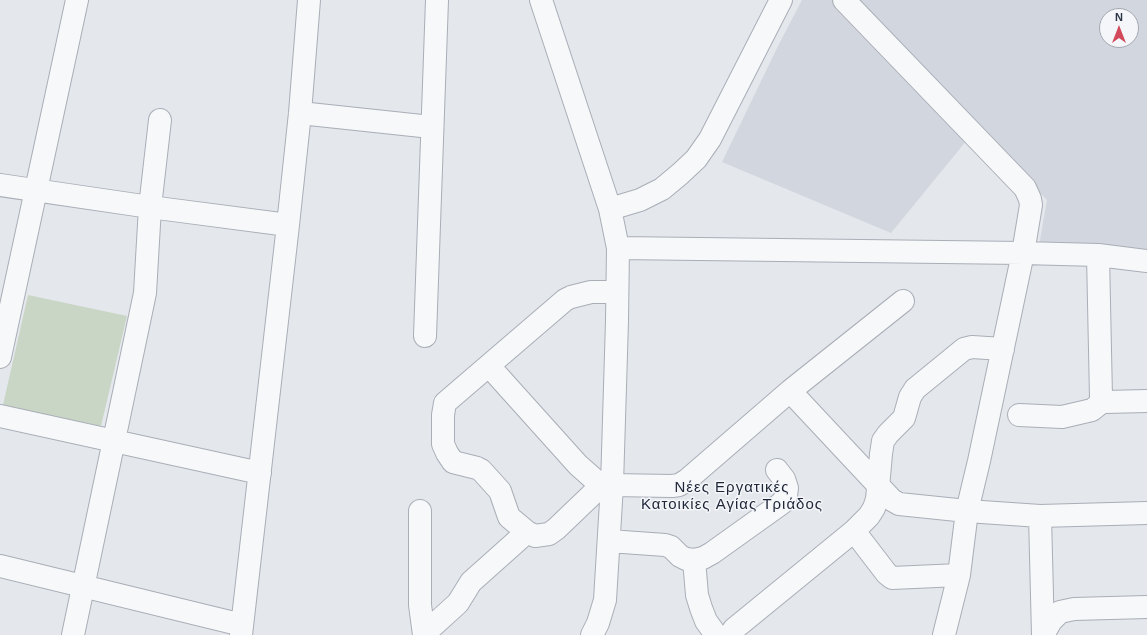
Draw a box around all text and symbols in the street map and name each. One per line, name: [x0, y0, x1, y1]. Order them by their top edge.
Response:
north arrow: [1099, 8, 1139, 48]
text: N: [1115, 11, 1123, 23]
district label: Νέες Εργατικές Κατοικίες Αγίας Τριάδος: [641, 479, 823, 514]

